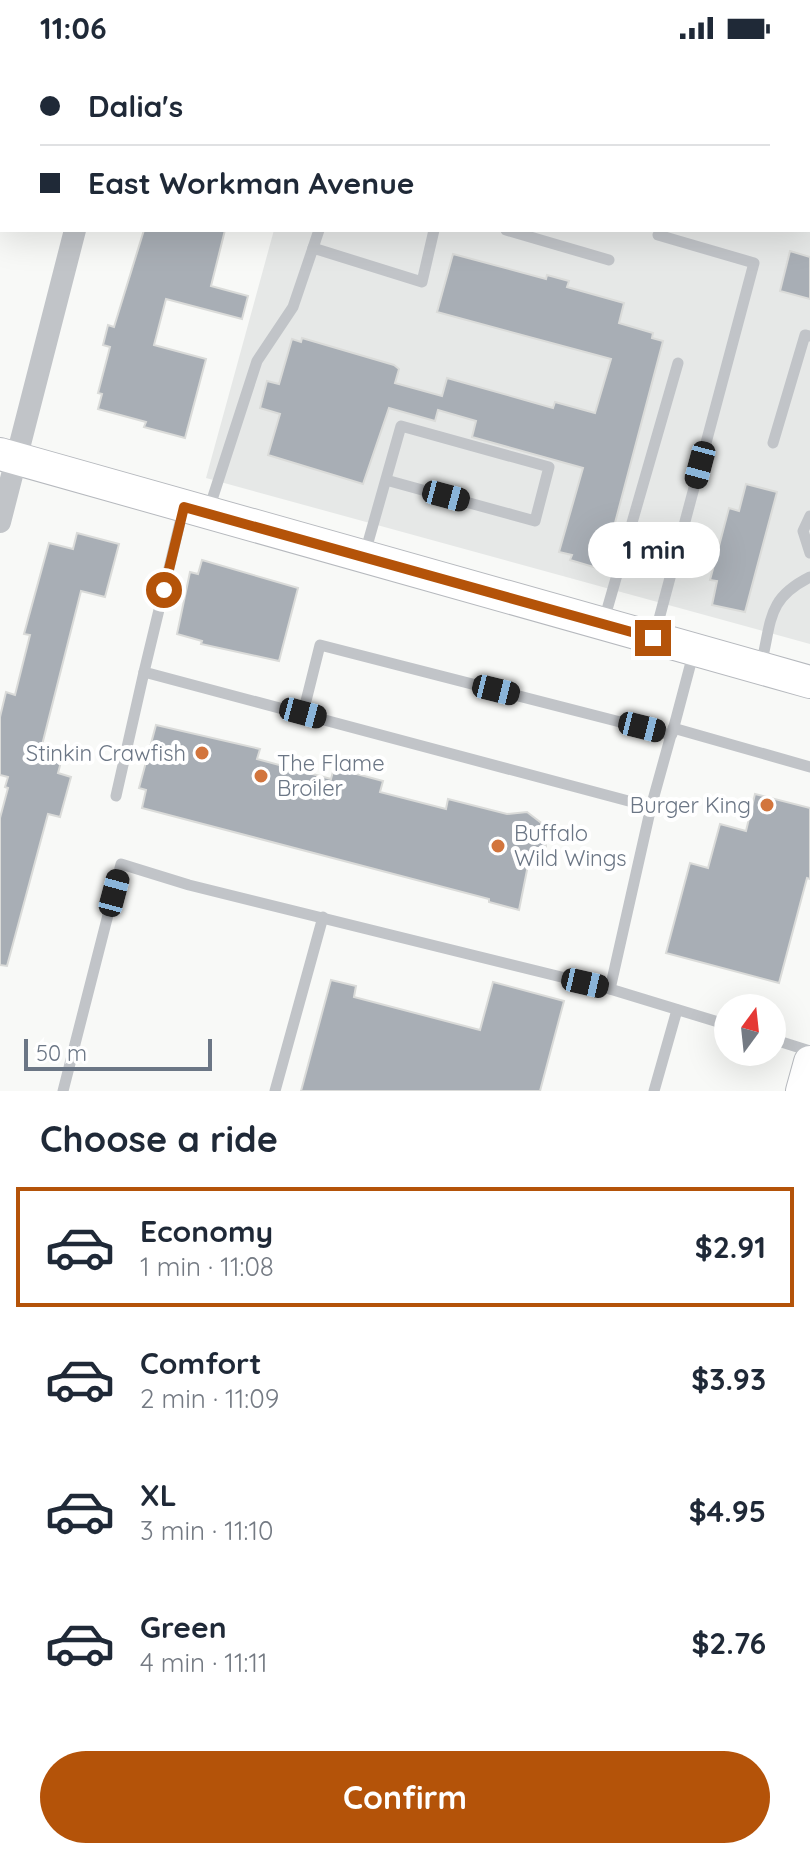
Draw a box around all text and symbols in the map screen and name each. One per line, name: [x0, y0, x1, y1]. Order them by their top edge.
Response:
text: 11:06: [40, 9, 107, 47]
text: Dalia's: [88, 87, 183, 125]
text: East Workman Avenue: [88, 164, 415, 202]
car: [682, 439, 718, 491]
car: [420, 478, 472, 514]
callout: 1 min: [587, 522, 719, 578]
text: 1 min: [623, 533, 686, 566]
route start: [146, 572, 182, 608]
route end: [635, 620, 671, 656]
car: [470, 673, 522, 707]
car: [277, 695, 329, 731]
car: [616, 710, 668, 744]
place label: Stinkin Crawfish: [26, 739, 186, 767]
marker: Stinkin Crawfish: [193, 744, 211, 762]
place label: The Flame Broiler: [277, 749, 385, 802]
marker: The Flame Broiler: [252, 767, 270, 785]
place label: Burger King: [630, 791, 751, 819]
marker: Burger King: [758, 796, 776, 814]
place label: Buffalo Wild Wings: [514, 819, 627, 872]
marker: Buffalo Wild Wings: [489, 837, 507, 855]
car: [96, 867, 132, 919]
car: [559, 966, 611, 1000]
north arrow: [714, 994, 786, 1066]
map controls: [714, 994, 786, 1066]
scale bar: [24, 1035, 212, 1071]
text: 50 m: [36, 1039, 87, 1067]
text: Choose a ride: [40, 1116, 278, 1161]
icon: car: [44, 1211, 116, 1283]
text: Economy: [140, 1212, 273, 1250]
text: $2.91: [695, 1228, 766, 1266]
text: 1 min · 11:08: [140, 1250, 274, 1283]
icon: car: [44, 1343, 116, 1415]
text: Comfort: [140, 1344, 261, 1382]
text: $3.93: [691, 1360, 766, 1398]
text: 2 min · 11:09: [140, 1382, 279, 1415]
icon: car: [44, 1475, 116, 1547]
text: XL: [140, 1476, 177, 1514]
text: $4.95: [689, 1492, 766, 1530]
text: 3 min · 11:10: [140, 1514, 273, 1547]
icon: car: [44, 1607, 116, 1679]
text: Green: [140, 1608, 227, 1646]
text: $2.76: [691, 1624, 766, 1662]
text: 4 min · 11:11: [140, 1646, 268, 1679]
button: Confirm: [40, 1751, 770, 1843]

